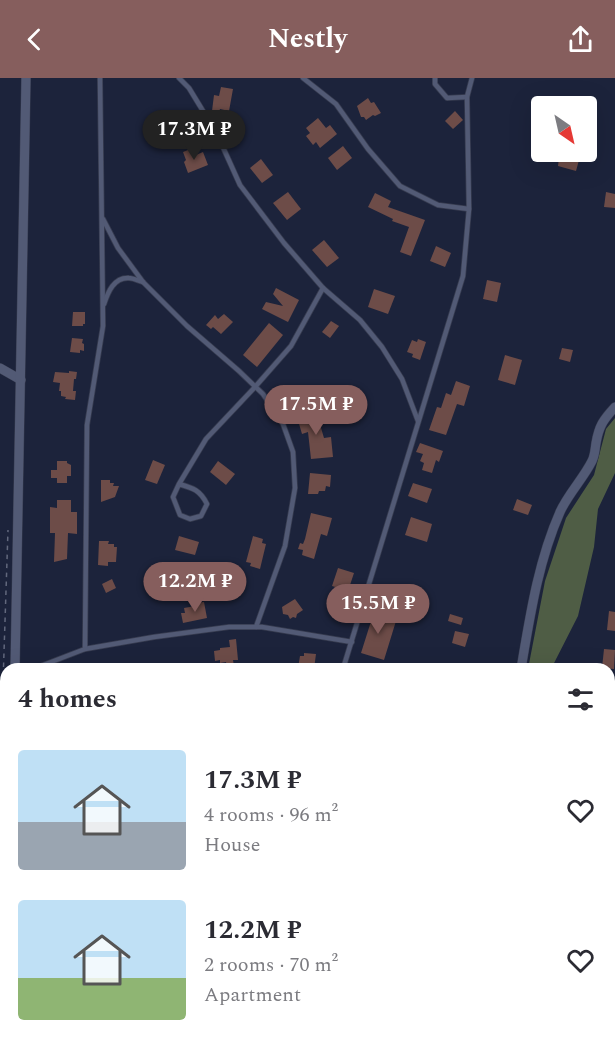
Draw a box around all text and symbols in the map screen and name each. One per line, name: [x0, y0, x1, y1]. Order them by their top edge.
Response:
text: Nestly: [268, 18, 347, 60]
icon: back: [18, 23, 51, 56]
icon: share: [564, 23, 597, 56]
north arrow: [531, 96, 597, 162]
map controls: [531, 96, 597, 162]
pin: 17.3M ₽: [139, 110, 249, 161]
text: 17.3M ₽: [156, 114, 232, 144]
pin: 17.5M ₽: [261, 385, 371, 436]
text: 17.5M ₽: [278, 389, 354, 419]
pin: 12.2M ₽: [140, 562, 250, 613]
text: 12.2M ₽: [157, 566, 233, 596]
pin: 15.5M ₽: [323, 584, 433, 635]
text: 15.5M ₽: [340, 588, 416, 618]
text: 4 homes: [18, 679, 117, 719]
icon: filters: [564, 683, 597, 716]
text: 17.3M ₽: [204, 760, 302, 800]
icon: home: [66, 774, 138, 846]
icon: heart: [564, 794, 597, 827]
text: 4 rooms · 96 m²: [204, 800, 338, 830]
text: House: [204, 830, 261, 860]
text: 12.2M ₽: [204, 910, 302, 950]
icon: home: [66, 924, 138, 996]
icon: heart: [564, 944, 597, 977]
text: 2 rooms · 70 m²: [204, 950, 338, 980]
text: Apartment: [204, 980, 301, 1010]

